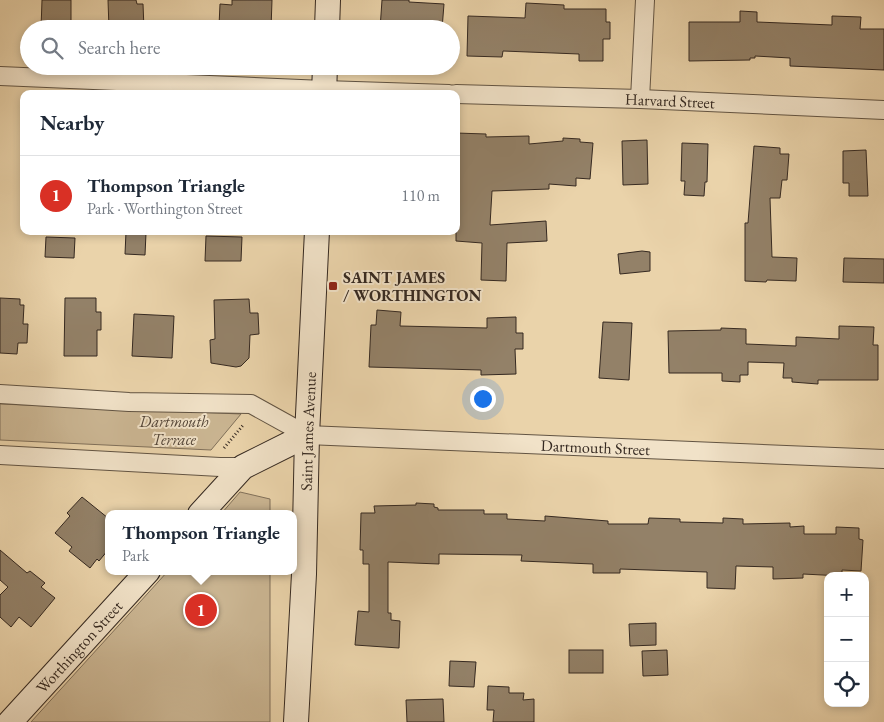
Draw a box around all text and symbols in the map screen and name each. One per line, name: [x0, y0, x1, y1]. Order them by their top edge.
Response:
search box: [20, 20, 460, 75]
icon: search: [38, 34, 66, 62]
text: Search here: [78, 35, 160, 60]
street label: Harvard Street: [625, 88, 715, 113]
text: Nearby: [40, 109, 104, 136]
text: Thompson Triangle: [87, 173, 245, 198]
text: 1: [52, 185, 60, 206]
text: 110 m: [401, 185, 440, 206]
text: Park · Worthington Street: [87, 198, 243, 219]
place label: SAINT JAMES / WORTHINGTON: [343, 267, 481, 306]
marker: SAINT JAMES / WORTHINGTON: [327, 280, 339, 292]
street label: Saint James Avenue: [295, 371, 321, 491]
your location: [470, 386, 496, 412]
park label: Dartmouth Terrace: [138, 411, 209, 450]
street label: Dartmouth Street: [540, 434, 651, 460]
popup: [105, 510, 297, 575]
text: Thompson Triangle: [122, 520, 280, 545]
text: Park: [122, 545, 149, 566]
map controls: [824, 572, 869, 707]
button: +: [824, 572, 869, 617]
pin: 1: [185, 591, 217, 629]
street label: Worthington Street: [31, 596, 127, 698]
button: −: [824, 617, 869, 662]
button: locate: [824, 662, 869, 707]

